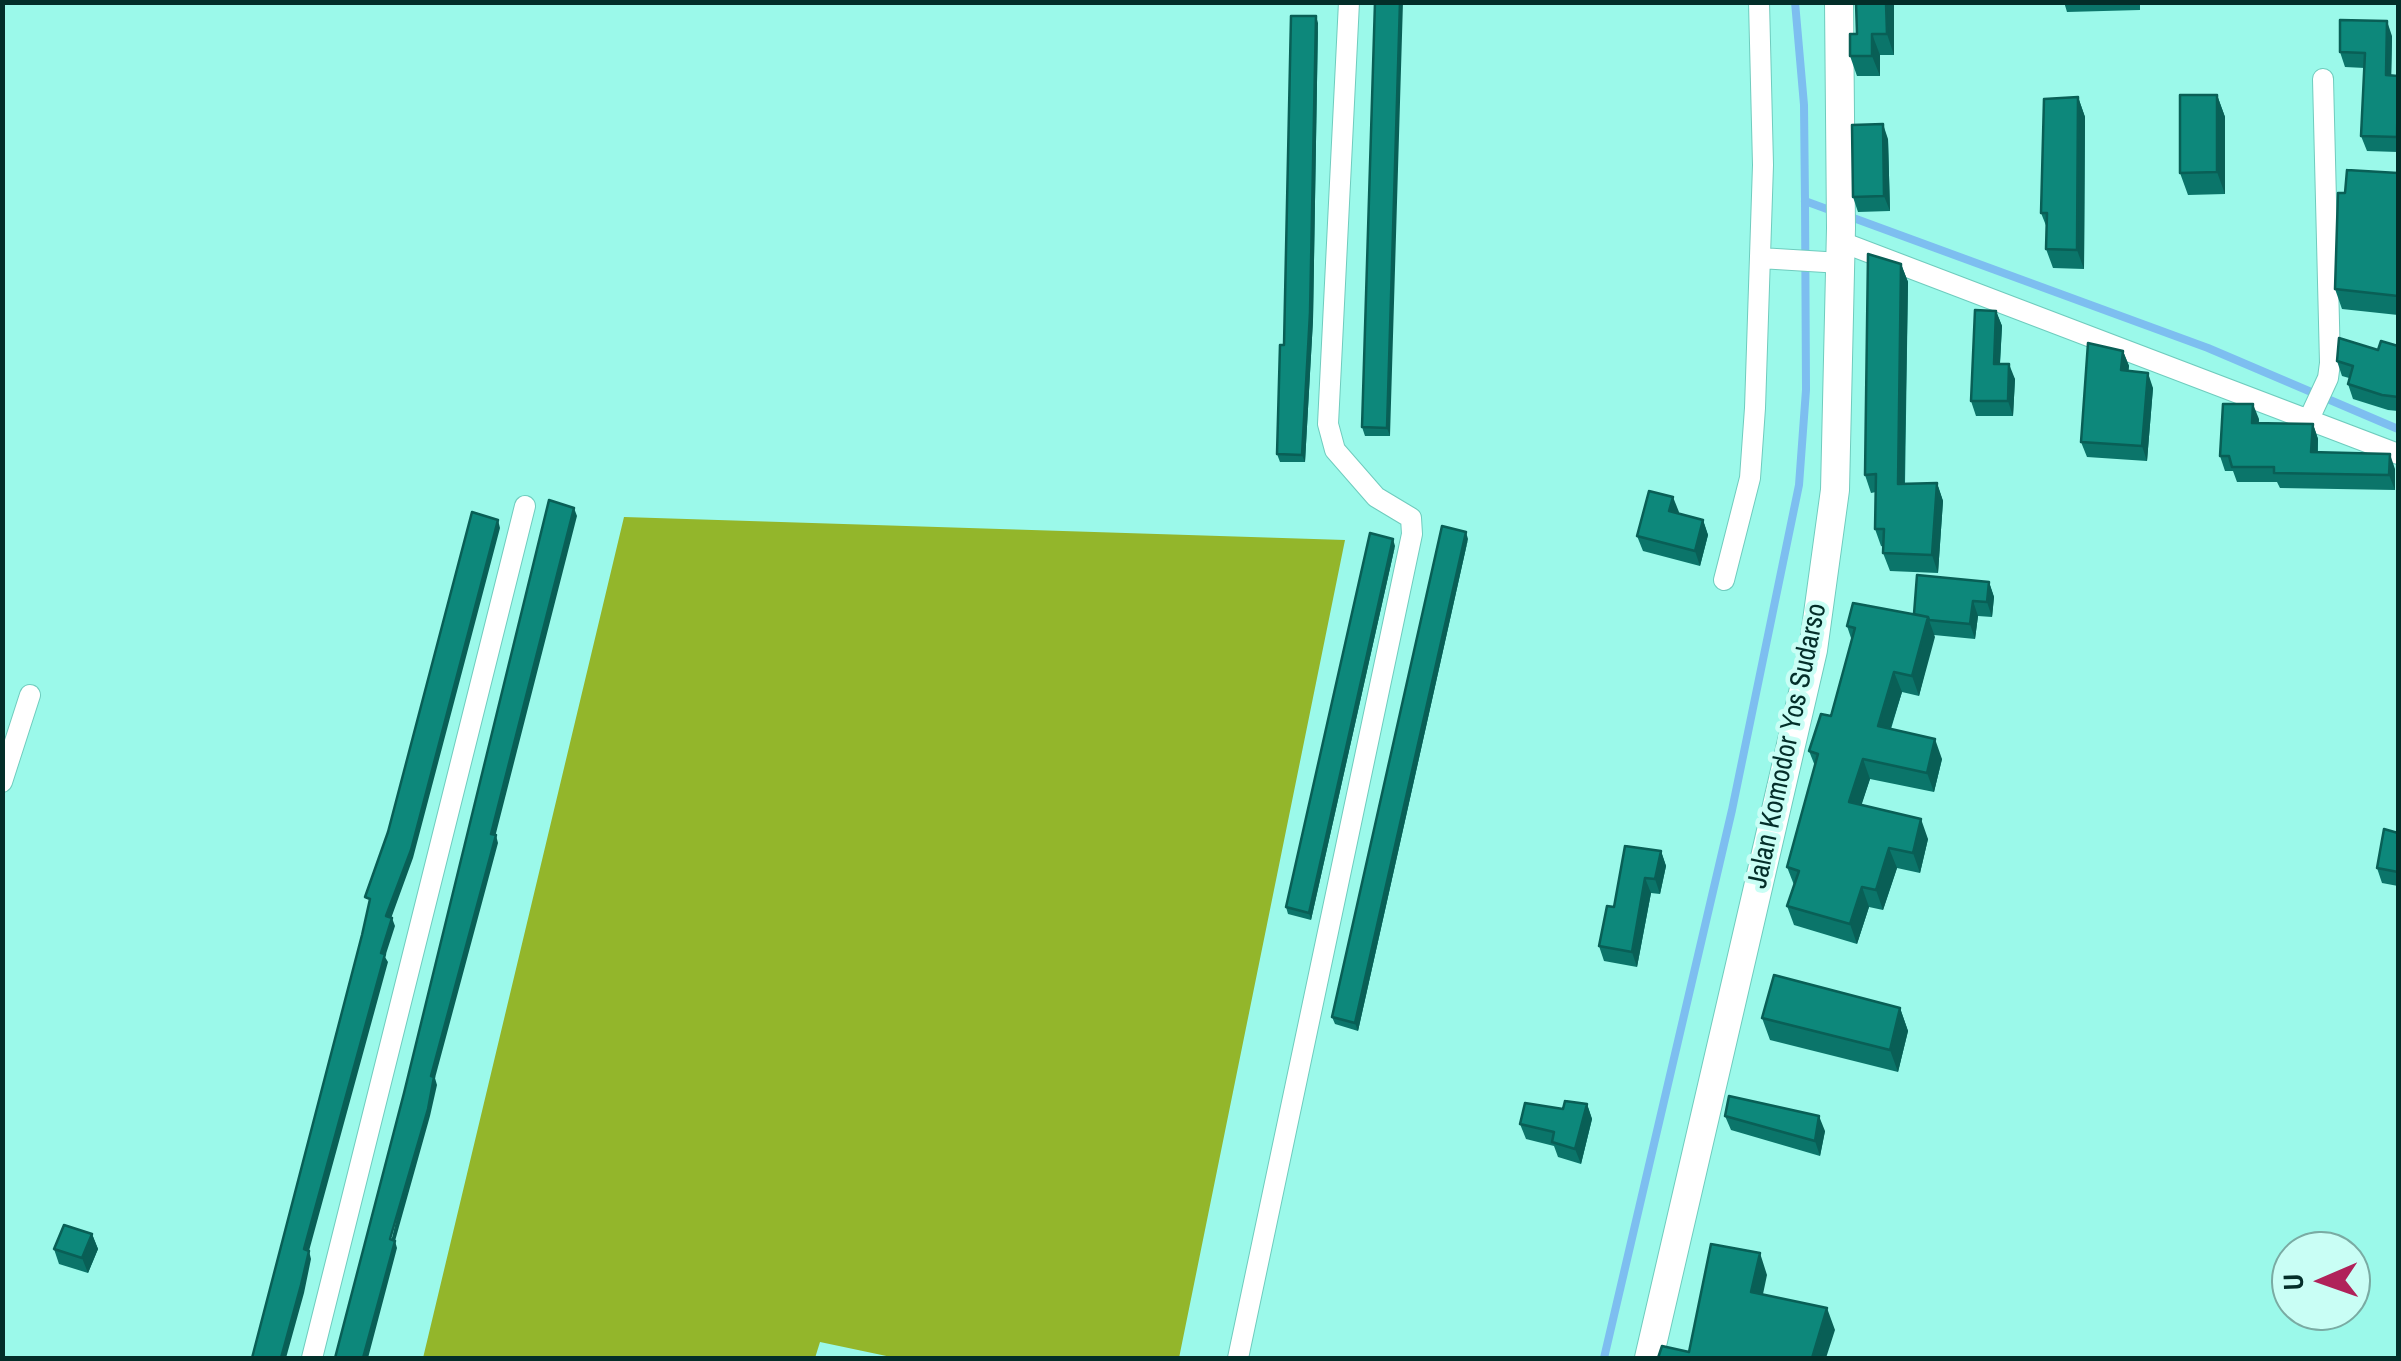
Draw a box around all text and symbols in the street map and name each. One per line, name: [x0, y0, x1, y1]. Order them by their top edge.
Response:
street label: Jalan Komodor Yos Sudarso: [1741, 600, 1835, 892]
north arrow: [2271, 1231, 2371, 1331]
text: U: [2274, 1273, 2312, 1291]

